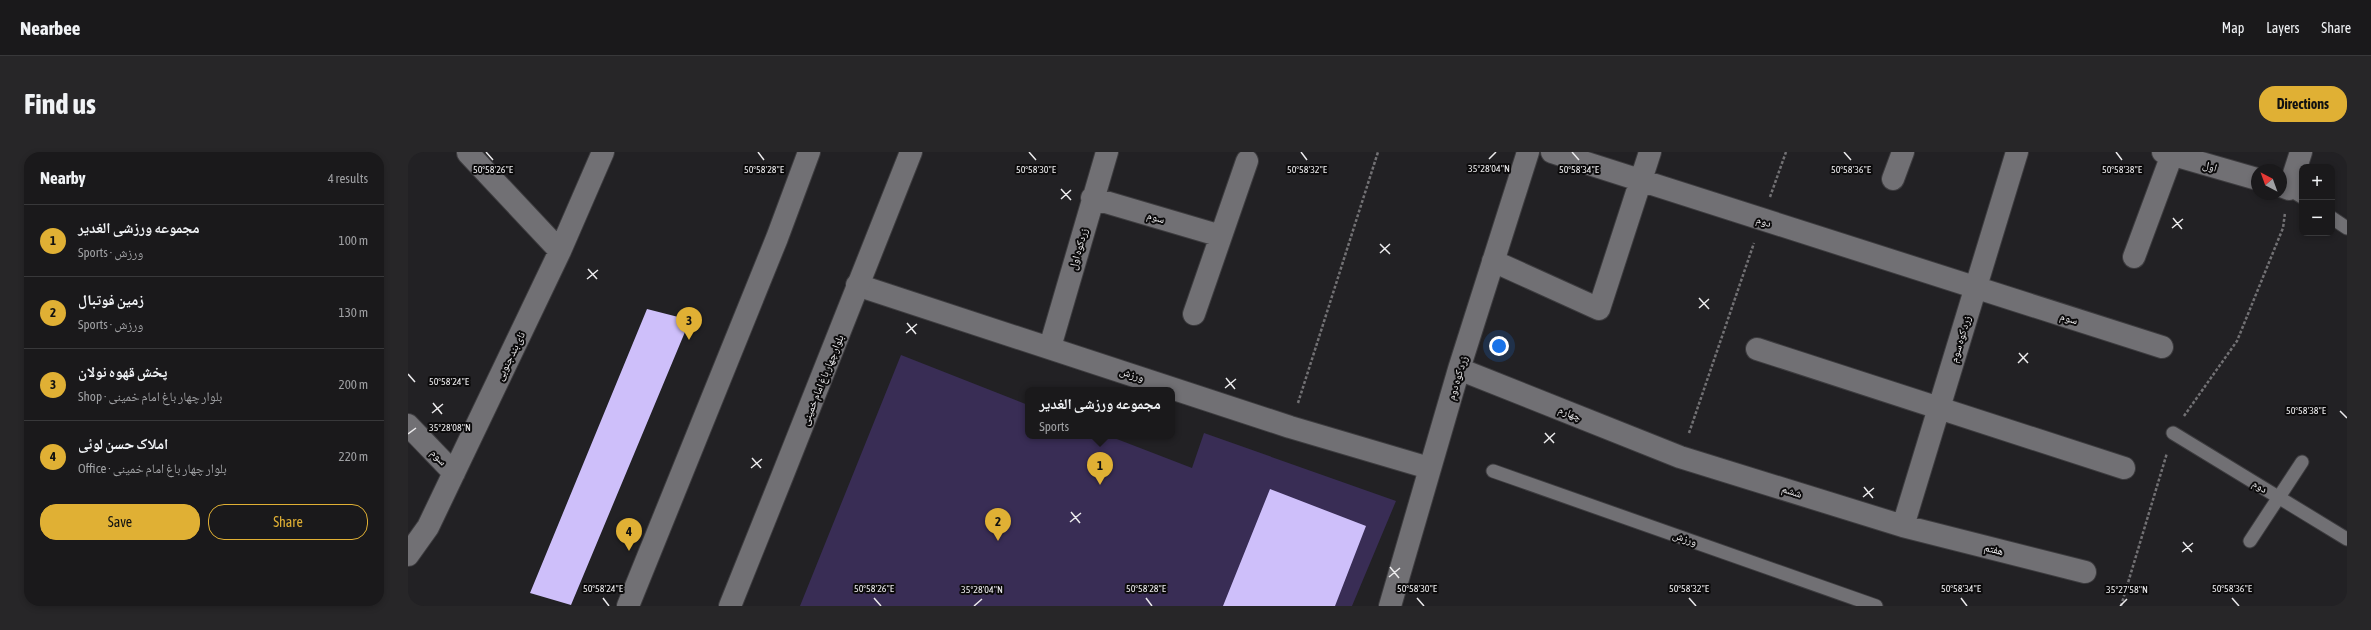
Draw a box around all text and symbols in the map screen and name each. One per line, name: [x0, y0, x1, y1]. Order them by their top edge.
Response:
text: Nearbee: [20, 17, 80, 39]
text: Map: [2222, 20, 2244, 36]
text: Layers: [2266, 20, 2299, 36]
text: Share: [2321, 20, 2351, 36]
button: Directions: [2259, 86, 2347, 122]
text: Find us: [24, 88, 96, 120]
street label: اول: [2201, 158, 2219, 175]
text: 35°28'04"N: [1468, 163, 1510, 174]
text: 50°58'26"E: [473, 164, 514, 175]
text: 50°58'28"E: [744, 164, 785, 175]
text: 50°58'30"E: [1016, 164, 1057, 175]
text: 50°58'32"E: [1287, 164, 1328, 175]
text: 50°58'34"E: [1559, 164, 1600, 175]
text: 50°58'36"E: [1831, 164, 1872, 175]
text: 50°58'38"E: [2102, 164, 2143, 175]
north arrow: [2251, 164, 2287, 200]
map controls: [2299, 164, 2335, 236]
button: +: [2299, 164, 2335, 200]
text: Nearby: [40, 168, 86, 188]
text: 4 results: [328, 171, 368, 186]
button: −: [2299, 200, 2335, 236]
street label: سوم: [1145, 209, 1166, 226]
street label: دوم: [1755, 213, 1773, 230]
text: مجموعه ورزشی الغدیر: [78, 219, 200, 236]
street label: زردکوه اول: [1066, 227, 1091, 272]
text: 1: [50, 233, 56, 248]
text: 100 m: [339, 233, 368, 248]
text: Sports · ورزش: [78, 245, 143, 260]
text: زمین فوتبال: [78, 291, 144, 308]
text: 2: [50, 305, 56, 320]
text: 130 m: [339, 305, 368, 320]
pin: 3: [676, 307, 702, 340]
street label: سوم: [2058, 310, 2079, 327]
street label: زرد کوه سوم: [1947, 314, 1974, 364]
text: Sports · ورزش: [78, 317, 143, 332]
street label: نای بند جنوبی: [493, 330, 528, 383]
street label: بلوار چهار باغ امام خمینی: [798, 333, 847, 427]
your location: [1489, 336, 1509, 356]
street label: زرد کوه دوم: [1445, 355, 1470, 402]
text: پخش قهوه نولان: [78, 363, 167, 380]
street label: ورزش: [1118, 364, 1146, 384]
text: 50°58'24"E: [429, 376, 470, 387]
text: 3: [50, 377, 56, 392]
text: 200 m: [339, 377, 368, 392]
popup: [1025, 387, 1175, 439]
text: Shop · بلوار چهار باغ امام خمینی: [78, 389, 222, 404]
text: مجموعه ورزشی الغدیر: [1039, 395, 1161, 412]
street label: چهارم: [1556, 403, 1583, 424]
text: 50°58'38"E: [2286, 405, 2327, 416]
text: Sports: [1039, 419, 1069, 434]
text: 35°28'08"N: [429, 422, 471, 433]
text: املاک حسن لوئی: [78, 435, 168, 452]
street label: سوم: [428, 446, 449, 468]
text: 4: [50, 449, 56, 464]
text: 220 m: [339, 449, 368, 464]
pin: 1: [1087, 452, 1113, 485]
text: Office · بلوار چهار باغ امام خمینی: [78, 461, 227, 476]
street label: دوم: [2250, 477, 2270, 496]
street label: ششم: [1780, 482, 1803, 502]
button: Save: [40, 504, 200, 540]
button: Share: [208, 504, 368, 540]
pin: 2: [985, 508, 1011, 541]
pin: 4: [616, 518, 642, 551]
street label: ورزش: [1671, 528, 1699, 549]
street label: هفتم: [1983, 541, 2005, 559]
text: 50°58'24"E: [583, 583, 624, 594]
text: 50°58'26"E: [854, 583, 895, 594]
text: 50°58'28"E: [1126, 583, 1167, 594]
text: 50°58'30"E: [1397, 583, 1438, 594]
text: 50°58'32"E: [1669, 583, 1710, 594]
text: 50°58'34"E: [1941, 583, 1982, 594]
text: 50°58'36"E: [2212, 583, 2253, 594]
text: 35°28'04"N: [961, 584, 1003, 595]
text: 35°27'58"N: [2106, 584, 2148, 595]

